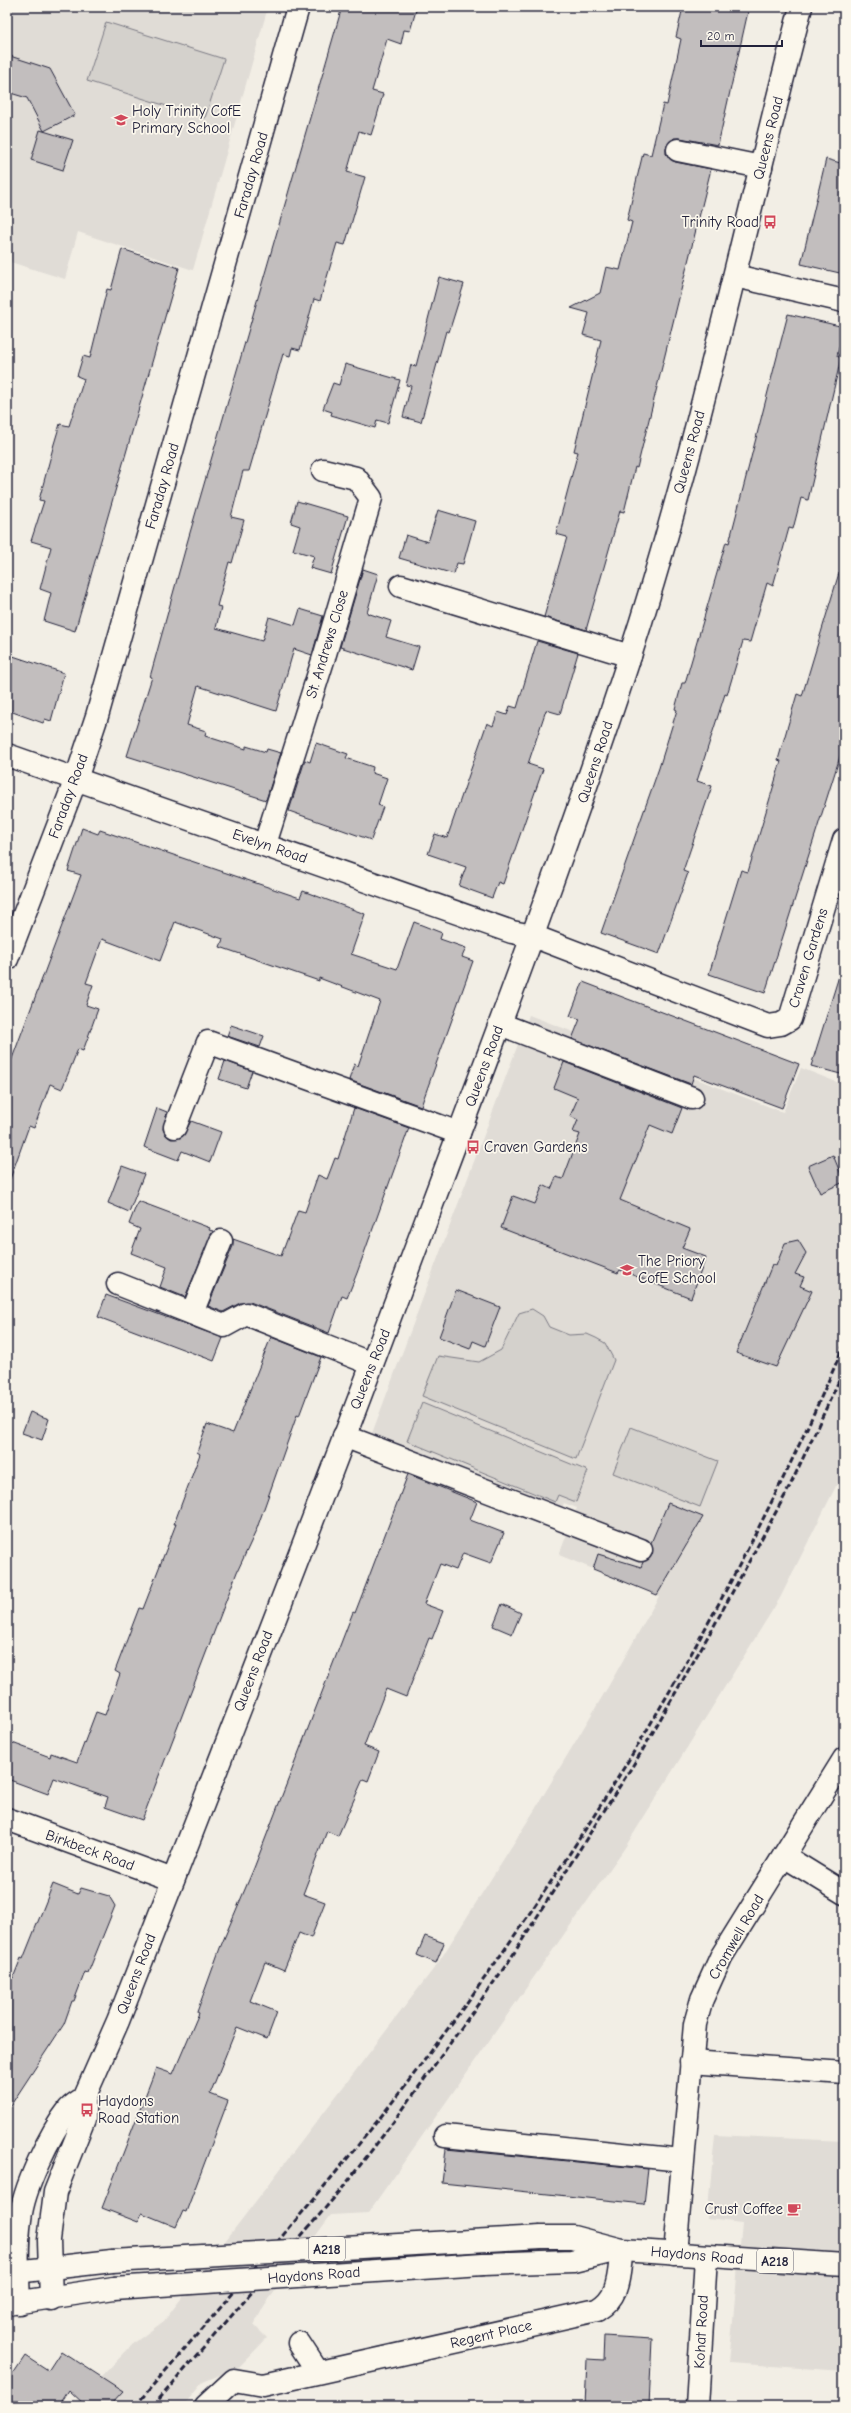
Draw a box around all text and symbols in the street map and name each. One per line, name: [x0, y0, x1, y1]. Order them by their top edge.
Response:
scale bar: [701, 22, 782, 48]
text: 20 m: [707, 29, 735, 43]
street label: Queens Road: [749, 94, 787, 182]
place label: Holy Trinity CofE Primary School: [132, 102, 241, 137]
school or university icon: Holy Trinity CofE Primary School: [113, 112, 129, 128]
street label: Faraday Road: [230, 130, 272, 220]
place label: Trinity Road: [682, 213, 759, 231]
bus stop icon: Trinity Road: [762, 214, 778, 230]
street label: Queens Road: [669, 408, 709, 496]
street label: Faraday Road: [141, 441, 183, 531]
street label: St. Andrews Close: [302, 587, 352, 700]
street label: Queens Road: [573, 719, 617, 805]
street label: Faraday Road: [44, 751, 92, 841]
street label: Evelyn Road: [230, 825, 310, 867]
street label: Craven Gardens: [784, 906, 832, 1010]
street label: Queens Road: [461, 1023, 507, 1109]
place label: Craven Gardens: [484, 1138, 587, 1156]
bus stop icon: Craven Gardens: [465, 1139, 481, 1155]
place label: The Priory CofE School: [638, 1252, 716, 1287]
school or university icon: The Priory CofE School: [619, 1262, 635, 1278]
street label: Queens Road: [346, 1326, 394, 1412]
street label: Queens Road: [229, 1628, 277, 1714]
street label: Birkbeck Road: [43, 1826, 137, 1874]
street label: Cromwell Road: [704, 1891, 768, 1983]
street label: Queens Road: [112, 1931, 160, 2017]
place label: Haydons Road Station: [98, 2092, 179, 2127]
bus stop icon: Haydons Road Station: [79, 2102, 95, 2118]
place label: Crust Coffee: [704, 2200, 783, 2218]
cafe icon: Crust Coffee: [786, 2201, 802, 2217]
road number: A218: [309, 2237, 345, 2261]
street label: Haydons Road: [650, 2242, 744, 2268]
road number: A218: [757, 2249, 793, 2273]
street label: Haydons Road: [267, 2263, 361, 2287]
street label: Kohat Road: [690, 2295, 712, 2369]
street label: Regent Place: [448, 2316, 534, 2352]

